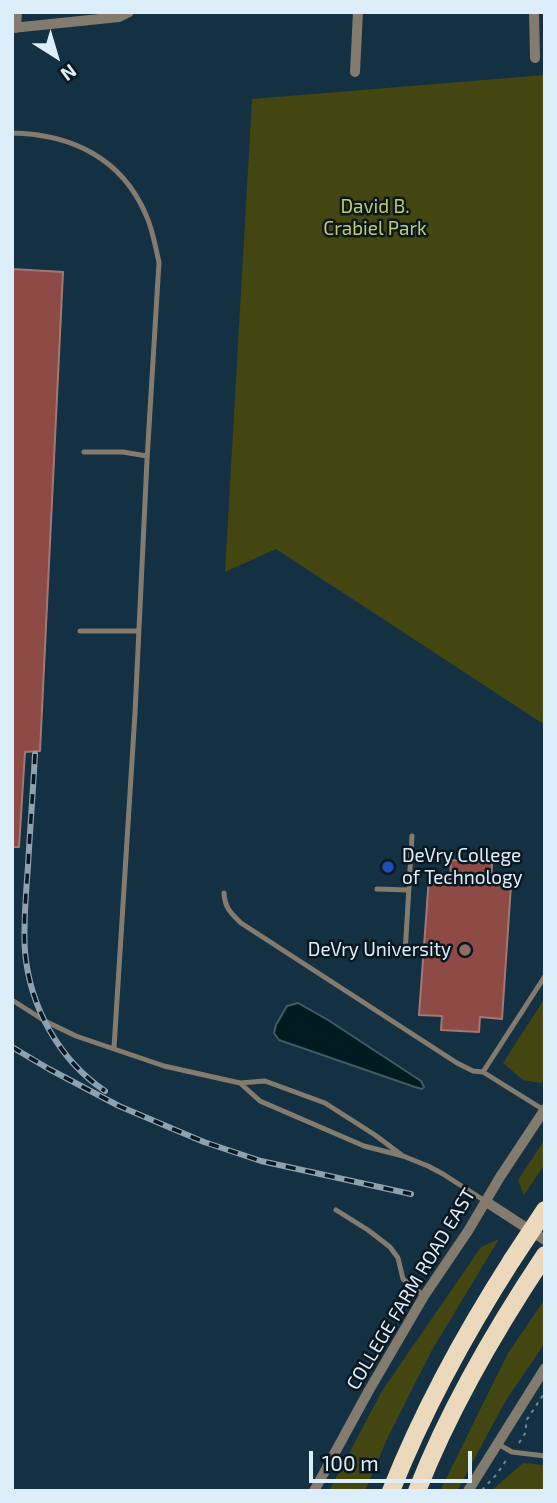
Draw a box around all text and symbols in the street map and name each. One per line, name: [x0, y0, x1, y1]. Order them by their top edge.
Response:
north arrow: [21, 21, 91, 91]
text: N: [57, 60, 81, 86]
park label: David B. Crabiel Park: [323, 196, 427, 240]
place label: DeVry College of Technology: [402, 845, 523, 889]
marker: DeVry College of Technology: [380, 859, 396, 875]
place label: DeVry University: [308, 939, 451, 961]
marker: DeVry University: [457, 942, 473, 958]
street label: COLLEGE FARM ROAD EAST: [342, 1184, 480, 1394]
scale bar: [312, 1436, 475, 1480]
text: 100 m: [322, 1450, 379, 1475]

